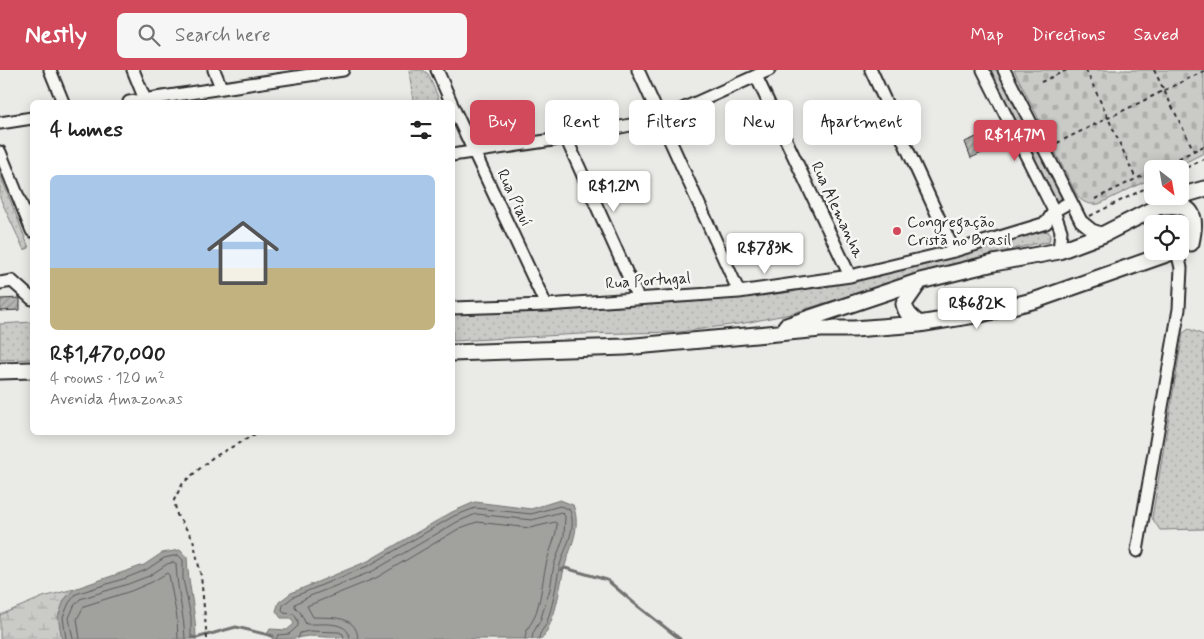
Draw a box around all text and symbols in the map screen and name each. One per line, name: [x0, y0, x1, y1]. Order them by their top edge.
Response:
search box: [117, 13, 467, 58]
text: Nestly: [25, 20, 87, 51]
icon: search: [135, 21, 163, 49]
text: Search here: [175, 23, 271, 48]
text: Map: [971, 23, 1004, 47]
text: Directions: [1032, 23, 1106, 47]
text: Saved: [1134, 23, 1179, 47]
chip: Buy: [470, 100, 535, 145]
chip: Rent: [545, 100, 619, 145]
chip: Filters: [629, 100, 715, 145]
chip: New: [725, 100, 793, 145]
chip: Apartment: [803, 100, 921, 145]
text: 4 homes: [50, 116, 123, 144]
icon: filters: [407, 116, 435, 144]
pin: R$1.47M: [969, 119, 1061, 162]
text: R$1.47M: [985, 125, 1045, 146]
street label: Rua Alemanha: [806, 158, 869, 262]
north arrow: [1144, 160, 1189, 205]
map controls: [1144, 160, 1189, 260]
street label: Rua Piauí: [492, 166, 536, 230]
pin: R$1.2M: [573, 170, 655, 213]
text: R$1.2M: [588, 176, 640, 197]
icon: home: [198, 208, 288, 298]
place label: Congregação Cristã no Brasil: [907, 212, 1011, 251]
button: locate: [1144, 215, 1189, 260]
marker: Congregação Cristã no Brasil: [891, 225, 903, 237]
pin: R$783K: [724, 232, 806, 275]
text: R$783K: [737, 238, 793, 259]
street label: Rua Portugal: [605, 268, 691, 294]
pin: R$682K: [936, 288, 1018, 330]
text: R$682K: [949, 293, 1005, 314]
text: R$1,470,000: [50, 340, 166, 368]
text: 4 rooms · 120 m²: [50, 368, 165, 389]
text: Avenida Amazonas: [50, 389, 183, 410]

